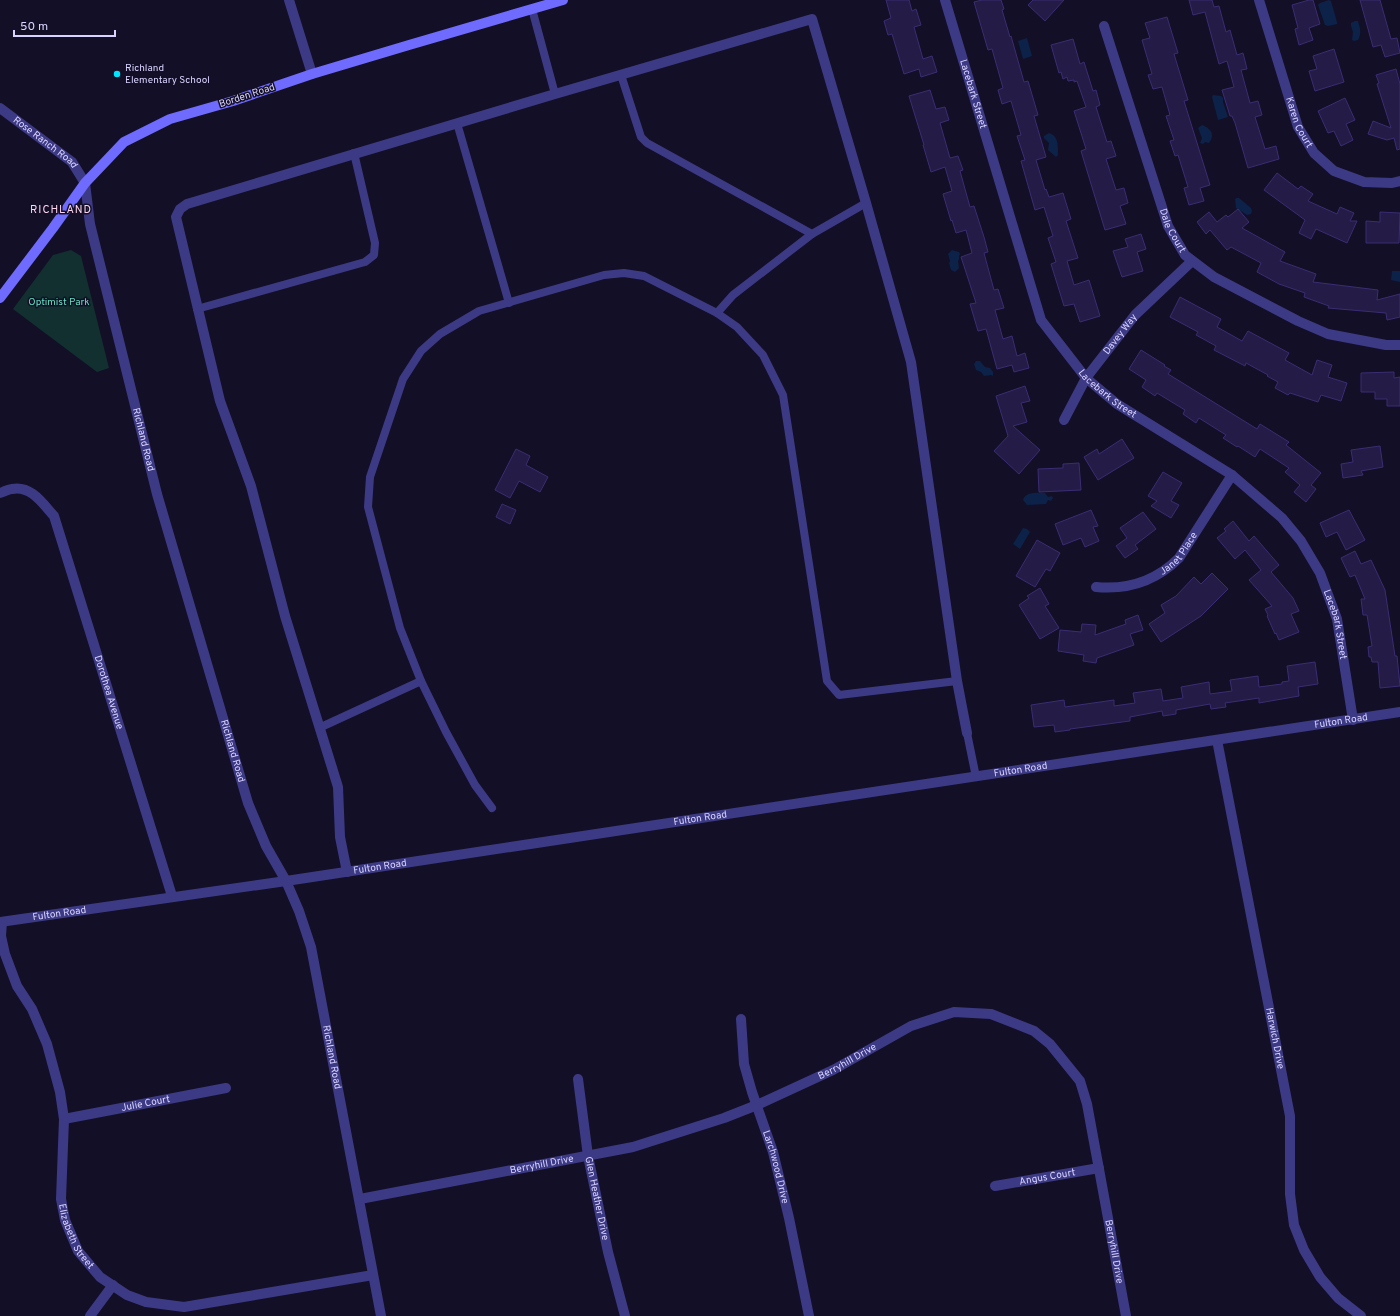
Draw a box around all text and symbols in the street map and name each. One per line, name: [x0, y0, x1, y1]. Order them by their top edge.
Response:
scale bar: [14, 12, 115, 38]
text: 50 m: [20, 19, 48, 35]
street label: Lacebark Street: [957, 58, 990, 130]
place label: Richland Elementary School: [125, 62, 210, 87]
marker: Richland Elementary School: [112, 69, 122, 79]
street label: Borden Road: [217, 81, 277, 111]
street label: Karen Court: [1283, 95, 1316, 151]
street label: Rose Ranch Road: [10, 114, 81, 171]
district label: RICHLAND: [30, 203, 92, 217]
street label: Dale Court: [1156, 207, 1189, 255]
park label: Optimist Park: [28, 296, 90, 309]
street label: Davey Way: [1100, 311, 1140, 357]
street label: Lacebark Street: [1075, 367, 1139, 421]
street label: Richland Road: [129, 406, 158, 472]
street label: Janet Place: [1157, 530, 1200, 578]
street label: Lacebark Street: [1320, 588, 1350, 660]
street label: Dorothea Avenue: [91, 654, 126, 731]
street label: Fulton Road: [1313, 710, 1369, 731]
street label: Richland Road: [217, 718, 248, 784]
street label: Fulton Road: [993, 759, 1048, 780]
street label: Fulton Road: [673, 808, 728, 829]
street label: Fulton Road: [352, 856, 408, 877]
street label: Fulton Road: [32, 903, 87, 924]
street label: Harwich Drive: [1263, 1007, 1287, 1070]
street label: Richland Road: [319, 1024, 344, 1090]
street label: Berryhill Drive: [816, 1040, 879, 1083]
street label: Julie Court: [120, 1092, 171, 1114]
street label: Larchwood Drive: [759, 1129, 792, 1205]
street label: Berryhill Drive: [509, 1152, 575, 1177]
street label: Glen Heather Drive: [582, 1155, 612, 1242]
street label: Angus Court: [1018, 1166, 1076, 1188]
street label: Elizabeth Street: [56, 1203, 97, 1272]
street label: Berryhill Drive: [1102, 1219, 1126, 1285]

